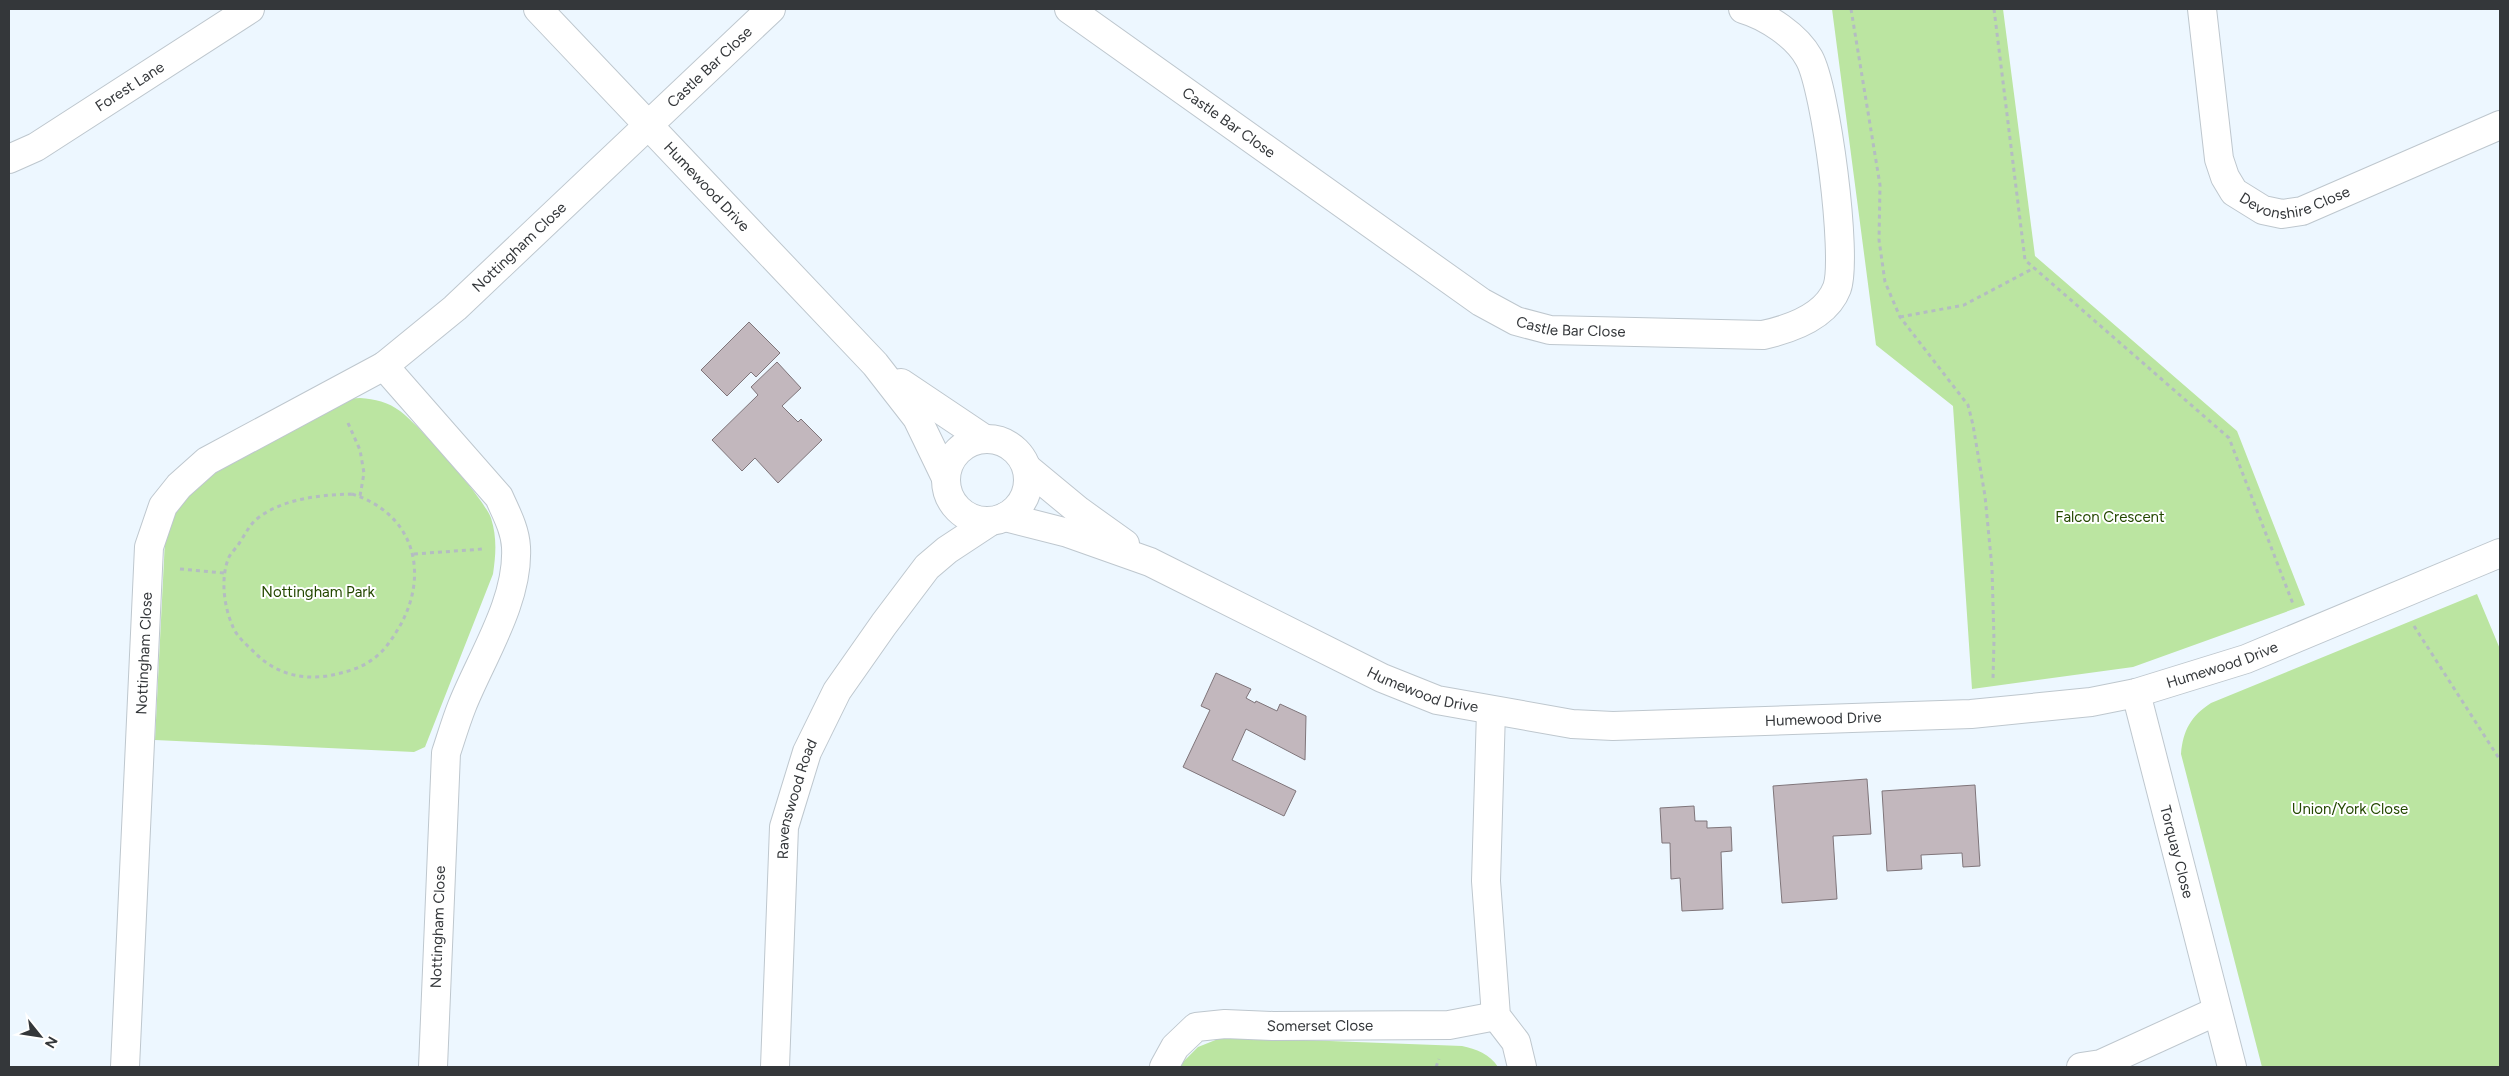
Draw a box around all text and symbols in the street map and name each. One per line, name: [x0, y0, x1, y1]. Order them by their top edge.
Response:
street label: Castle Bar Close: [663, 23, 756, 112]
street label: Forest Lane: [92, 58, 168, 115]
street label: Castle Bar Close: [1179, 83, 1279, 162]
street label: Humewood Drive: [660, 138, 753, 235]
street label: Devonshire Close: [2236, 182, 2353, 223]
street label: Nottingham Close: [468, 198, 570, 296]
street label: Castle Bar Close: [1514, 312, 1626, 341]
park label: Falcon Crescent: [2055, 508, 2165, 526]
park label: Nottingham Park: [261, 583, 375, 601]
street label: Nottingham Close: [132, 592, 156, 715]
street label: Humewood Drive: [2164, 638, 2281, 692]
street label: Humewood Drive: [1364, 663, 1480, 716]
street label: Humewood Drive: [1765, 708, 1882, 730]
street label: Ravenswood Road: [774, 736, 821, 860]
park label: Union/York Close: [2292, 800, 2408, 818]
street label: Torquay Close: [2156, 803, 2197, 900]
street label: Nottingham Close: [427, 865, 449, 989]
north arrow: [15, 1011, 65, 1061]
street label: Somerset Close: [1266, 1016, 1373, 1035]
text: N: [41, 1033, 61, 1051]

